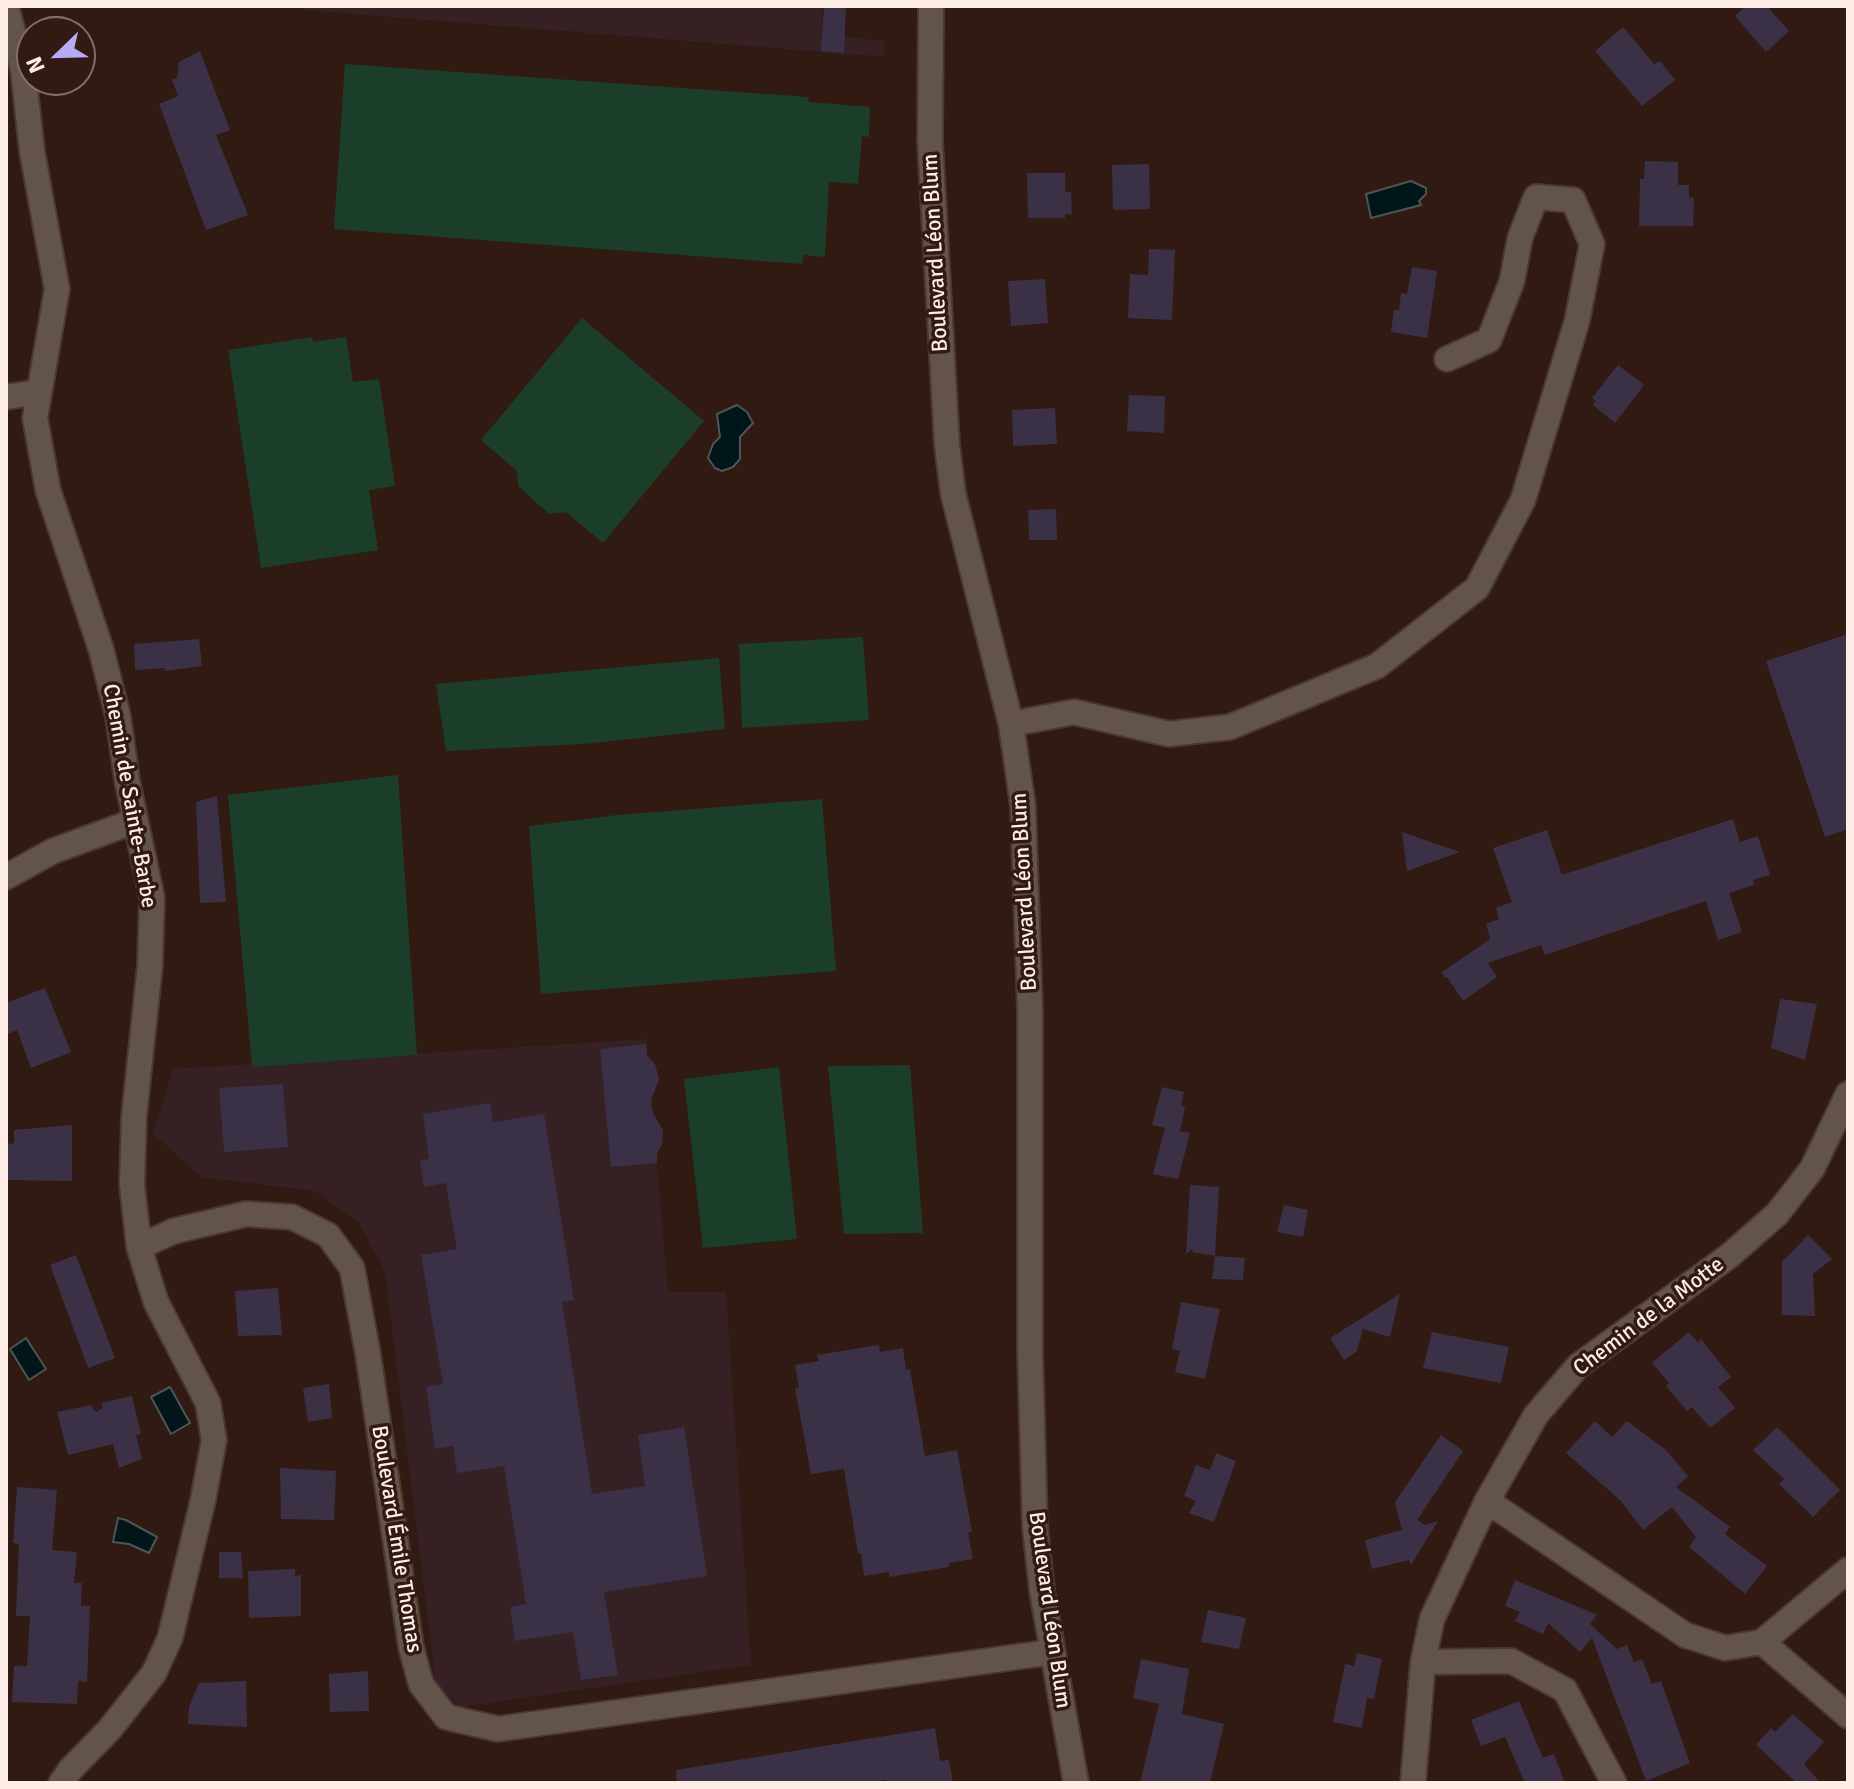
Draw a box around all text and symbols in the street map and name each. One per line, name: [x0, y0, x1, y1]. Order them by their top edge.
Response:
north arrow: [16, 16, 96, 96]
text: N: [20, 52, 51, 77]
street label: Boulevard Léon Blum: [918, 153, 954, 353]
street label: Chemin de Sainte-Barbe: [96, 682, 162, 910]
street label: Boulevard Léon Blum: [1007, 792, 1043, 992]
street label: Chemin de la Motte: [1568, 1252, 1730, 1382]
street label: Boulevard Émile Thomas: [365, 1423, 427, 1655]
street label: Boulevard Léon Blum: [1022, 1510, 1076, 1710]

